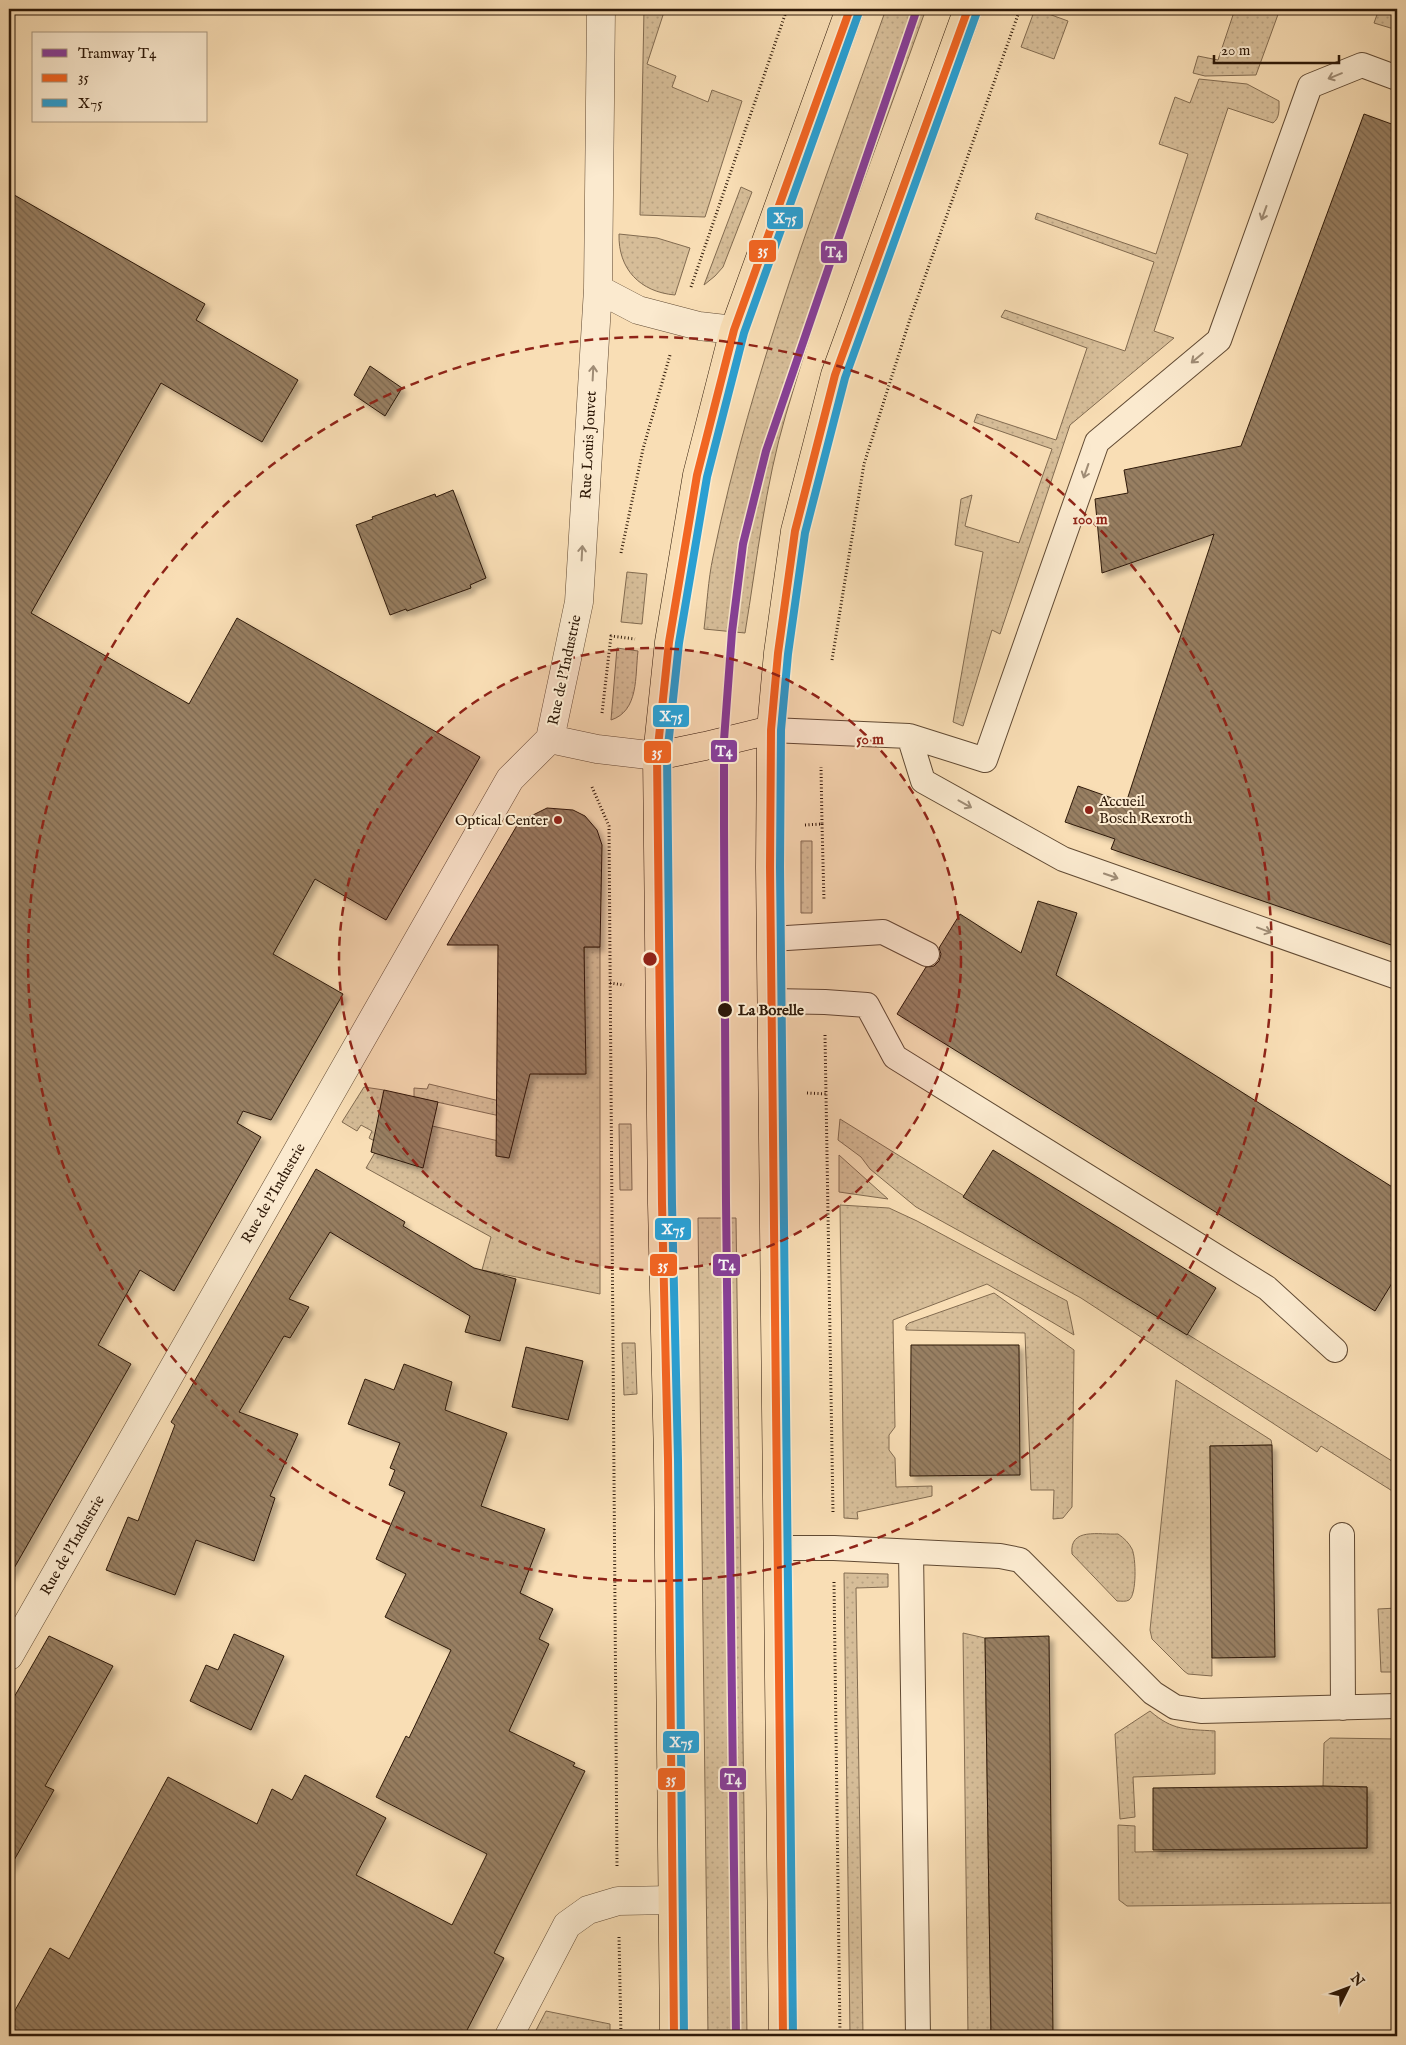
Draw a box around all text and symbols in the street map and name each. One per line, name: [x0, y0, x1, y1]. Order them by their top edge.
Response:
legend: [32, 32, 208, 122]
scale bar: [1214, 32, 1338, 64]
text: 20 m: [1221, 41, 1251, 60]
text: Tramway T4: [78, 44, 157, 63]
text: 35: [78, 68, 90, 87]
one-way arrow: [1328, 72, 1344, 81]
text: X75: [78, 94, 103, 113]
one-way arrow: [1259, 205, 1268, 220]
line badge: X75: [766, 206, 804, 230]
text: X75: [773, 210, 796, 228]
line badge: 35: [748, 239, 777, 263]
line badge: T4: [820, 240, 848, 264]
text: 35: [758, 242, 768, 260]
text: T4: [824, 244, 844, 262]
one-way arrow: [1191, 352, 1204, 363]
one-way arrow: [588, 365, 597, 381]
street label: Rue Louis Jouvet: [576, 390, 601, 500]
one-way arrow: [1081, 463, 1091, 479]
text: 100 m: [1072, 510, 1108, 529]
one-way arrow: [577, 545, 586, 561]
street label: Rue de l'Industrie: [543, 613, 586, 727]
line badge: X75: [652, 704, 690, 728]
text: X75: [659, 708, 682, 726]
text: 50 m: [856, 730, 884, 749]
line badge: T4: [710, 739, 738, 763]
line badge: 35: [643, 740, 672, 764]
text: T4: [714, 743, 734, 761]
text: 35: [652, 744, 662, 762]
place label: Accueil Bosch Rexroth: [1098, 792, 1192, 828]
one-way arrow: [957, 800, 972, 810]
marker: Accueil Bosch Rexroth: [1083, 804, 1095, 816]
place label: Optical Center: [455, 811, 548, 830]
marker: Optical Center: [552, 814, 564, 826]
one-way arrow: [1102, 871, 1118, 881]
one-way arrow: [1255, 926, 1271, 935]
centre of rings: [641, 950, 659, 968]
marker: La Borelle: [716, 1001, 734, 1019]
place label: La Borelle: [738, 1001, 804, 1020]
street label: Rue de l'Industrie: [237, 1140, 310, 1247]
line badge: X75: [654, 1217, 692, 1241]
text: X75: [661, 1221, 684, 1239]
line badge: 35: [649, 1253, 678, 1277]
line badge: T4: [712, 1253, 741, 1277]
text: 35: [658, 1257, 668, 1275]
text: T4: [717, 1257, 737, 1275]
street label: Rue de l'Industrie: [36, 1492, 109, 1599]
line badge: X75: [662, 1730, 700, 1754]
text: X75: [669, 1734, 692, 1752]
line badge: 35: [657, 1767, 686, 1791]
line badge: T4: [719, 1767, 747, 1791]
text: 35: [666, 1771, 676, 1789]
text: T4: [723, 1771, 743, 1789]
north arrow: [1324, 1962, 1374, 2012]
text: N: [1346, 1969, 1368, 1990]

